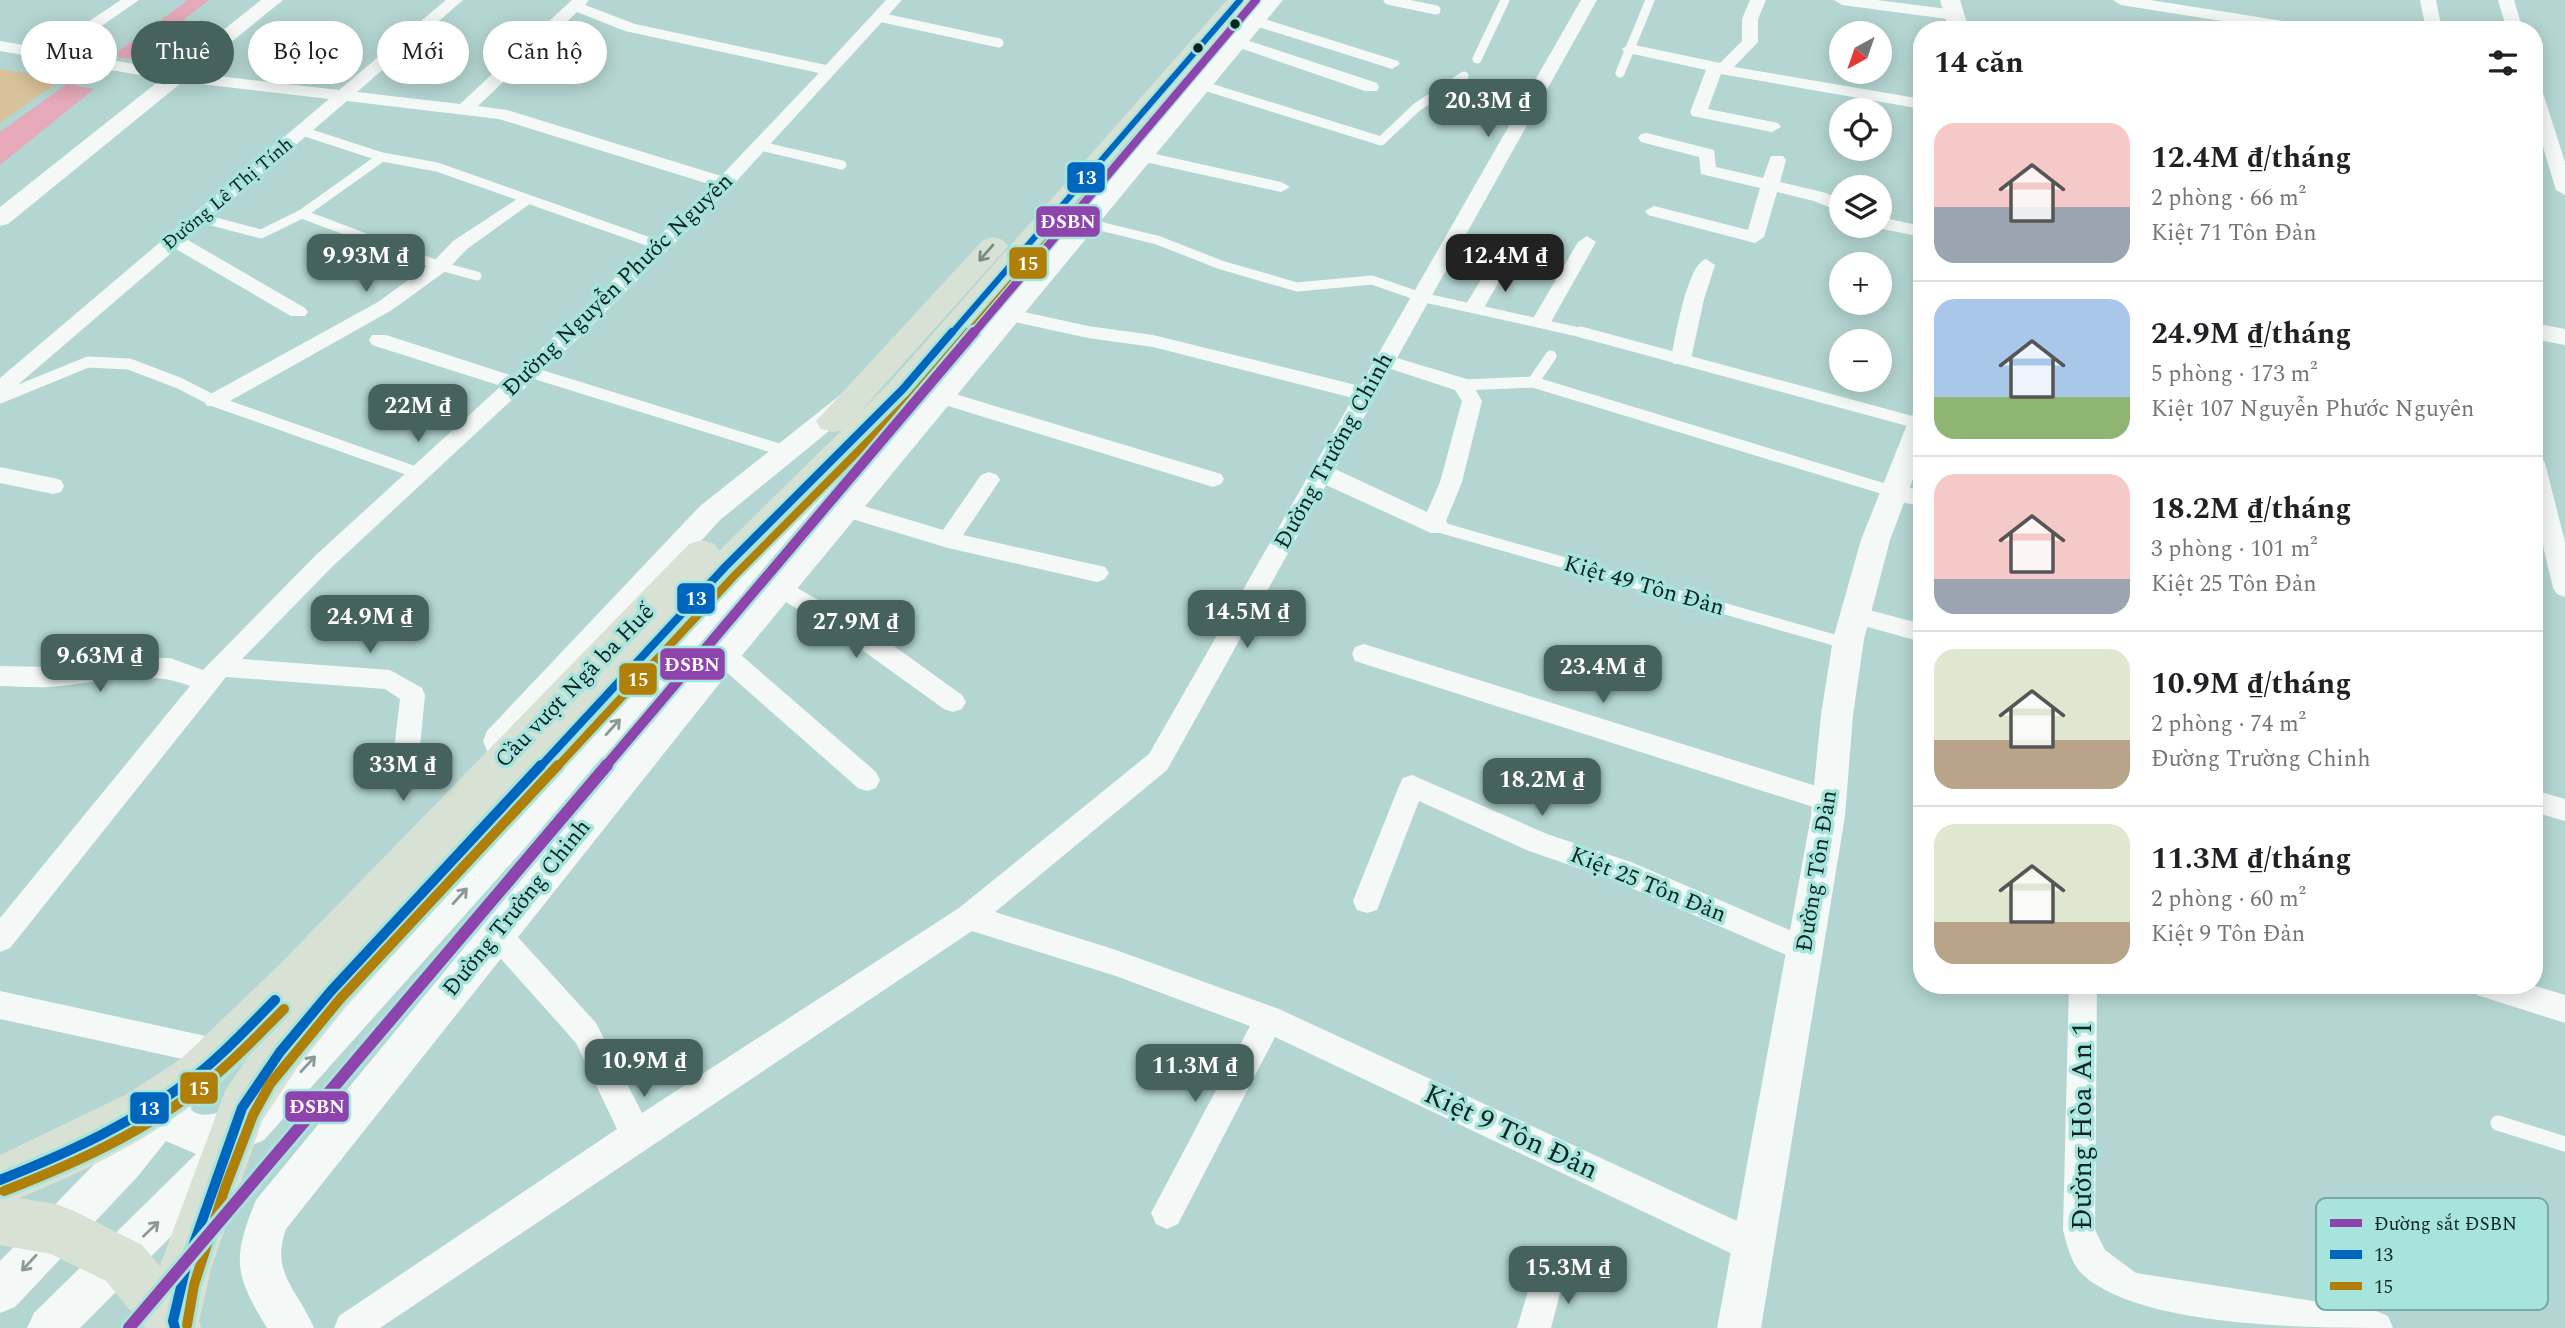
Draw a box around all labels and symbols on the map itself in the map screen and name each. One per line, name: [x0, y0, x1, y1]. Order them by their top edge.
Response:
unlabelled marker: [1228, 17, 1242, 31]
north arrow: [1829, 21, 1892, 84]
unlabelled marker: [1191, 41, 1205, 55]
pin: 20.3M ₫: [1423, 80, 1553, 139]
street label: Đường Lê Thị Tính: [156, 130, 300, 258]
line badge: 13: [1066, 161, 1106, 194]
text: 13: [1075, 164, 1097, 193]
street label: Đường Nguyễn Phước Nguyên: [495, 165, 741, 405]
line badge: ĐSBN: [1035, 205, 1101, 238]
text: ĐSBN: [1040, 208, 1096, 237]
pin: 9.93M ₫: [301, 234, 431, 294]
pin: 12.4M ₫: [1440, 234, 1570, 294]
one-way arrow: [978, 244, 994, 262]
line badge: 15: [1008, 246, 1048, 280]
text: 15: [1017, 250, 1039, 279]
street label: Đường Trường Chinh: [1265, 347, 1403, 555]
pin: 22M ₫: [369, 384, 467, 444]
street label: Kiệt 49 Tôn Đản: [1560, 546, 1728, 626]
line badge: 13: [676, 582, 716, 615]
text: 13: [685, 585, 707, 614]
pin: 14.5M ₫: [1182, 590, 1312, 650]
street label: Cầu vượt Ngã ba Huế: [487, 595, 664, 776]
pin: 24.9M ₫: [305, 596, 435, 655]
pin: 27.9M ₫: [791, 600, 921, 660]
pin: 9.63M ₫: [35, 634, 165, 694]
pin: 23.4M ₫: [1538, 646, 1668, 705]
line badge: ĐSBN: [659, 647, 726, 681]
text: ĐSBN: [664, 651, 720, 680]
line badge: 15: [618, 662, 658, 696]
text: 15: [627, 666, 649, 695]
one-way arrow: [605, 718, 621, 736]
pin: 33M ₫: [354, 744, 452, 803]
pin: 18.2M ₫: [1477, 758, 1607, 818]
street label: Đường Tôn Đản: [1787, 788, 1847, 954]
street label: Đường Trường Chinh: [434, 812, 600, 1004]
street label: Kiệt 25 Tôn Đản: [1565, 838, 1731, 932]
one-way arrow: [452, 888, 469, 905]
street label: Đường Hòa An 1: [2061, 1022, 2104, 1230]
pin: 10.9M ₫: [579, 1040, 709, 1099]
pin: 11.3M ₫: [1130, 1044, 1260, 1104]
one-way arrow: [299, 1056, 316, 1073]
line badge: 15: [179, 1071, 219, 1105]
street label: Kiệt 9 Tôn Đản: [1417, 1073, 1605, 1191]
text: 15: [188, 1075, 210, 1104]
line badge: ĐSBN: [284, 1090, 350, 1123]
line badge: 13: [129, 1091, 170, 1125]
text: ĐSBN: [289, 1093, 345, 1122]
text: 13: [138, 1095, 160, 1124]
legend: [2316, 1198, 2548, 1310]
text: Đường sắt ĐSBN: [2374, 1210, 2517, 1239]
one-way arrow: [142, 1221, 159, 1238]
text: 13: [2374, 1241, 2394, 1270]
pin: 15.3M ₫: [1503, 1246, 1633, 1306]
one-way arrow: [21, 1254, 37, 1272]
text: 15: [2374, 1273, 2393, 1302]

